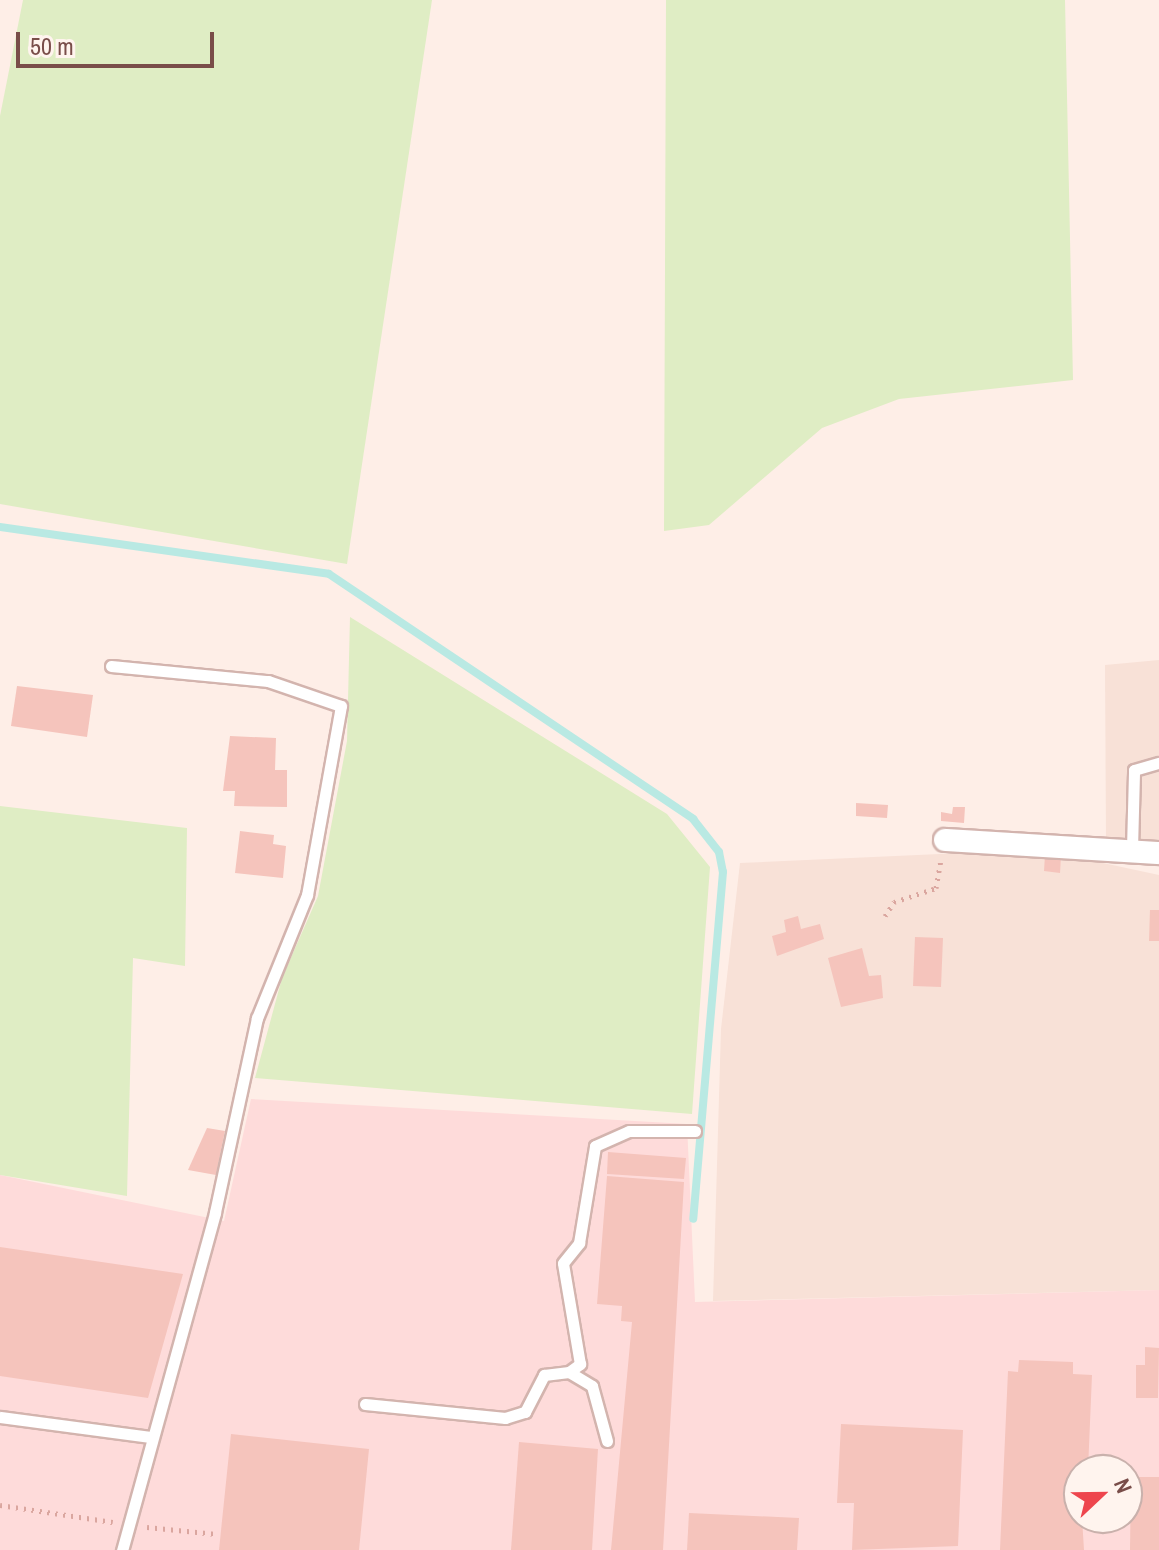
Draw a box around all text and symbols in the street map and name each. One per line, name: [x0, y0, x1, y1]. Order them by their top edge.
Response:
scale bar: [20, 16, 218, 66]
text: 50 m: [30, 30, 74, 62]
north arrow: [1063, 1454, 1143, 1534]
text: N: [1107, 1474, 1140, 1497]

